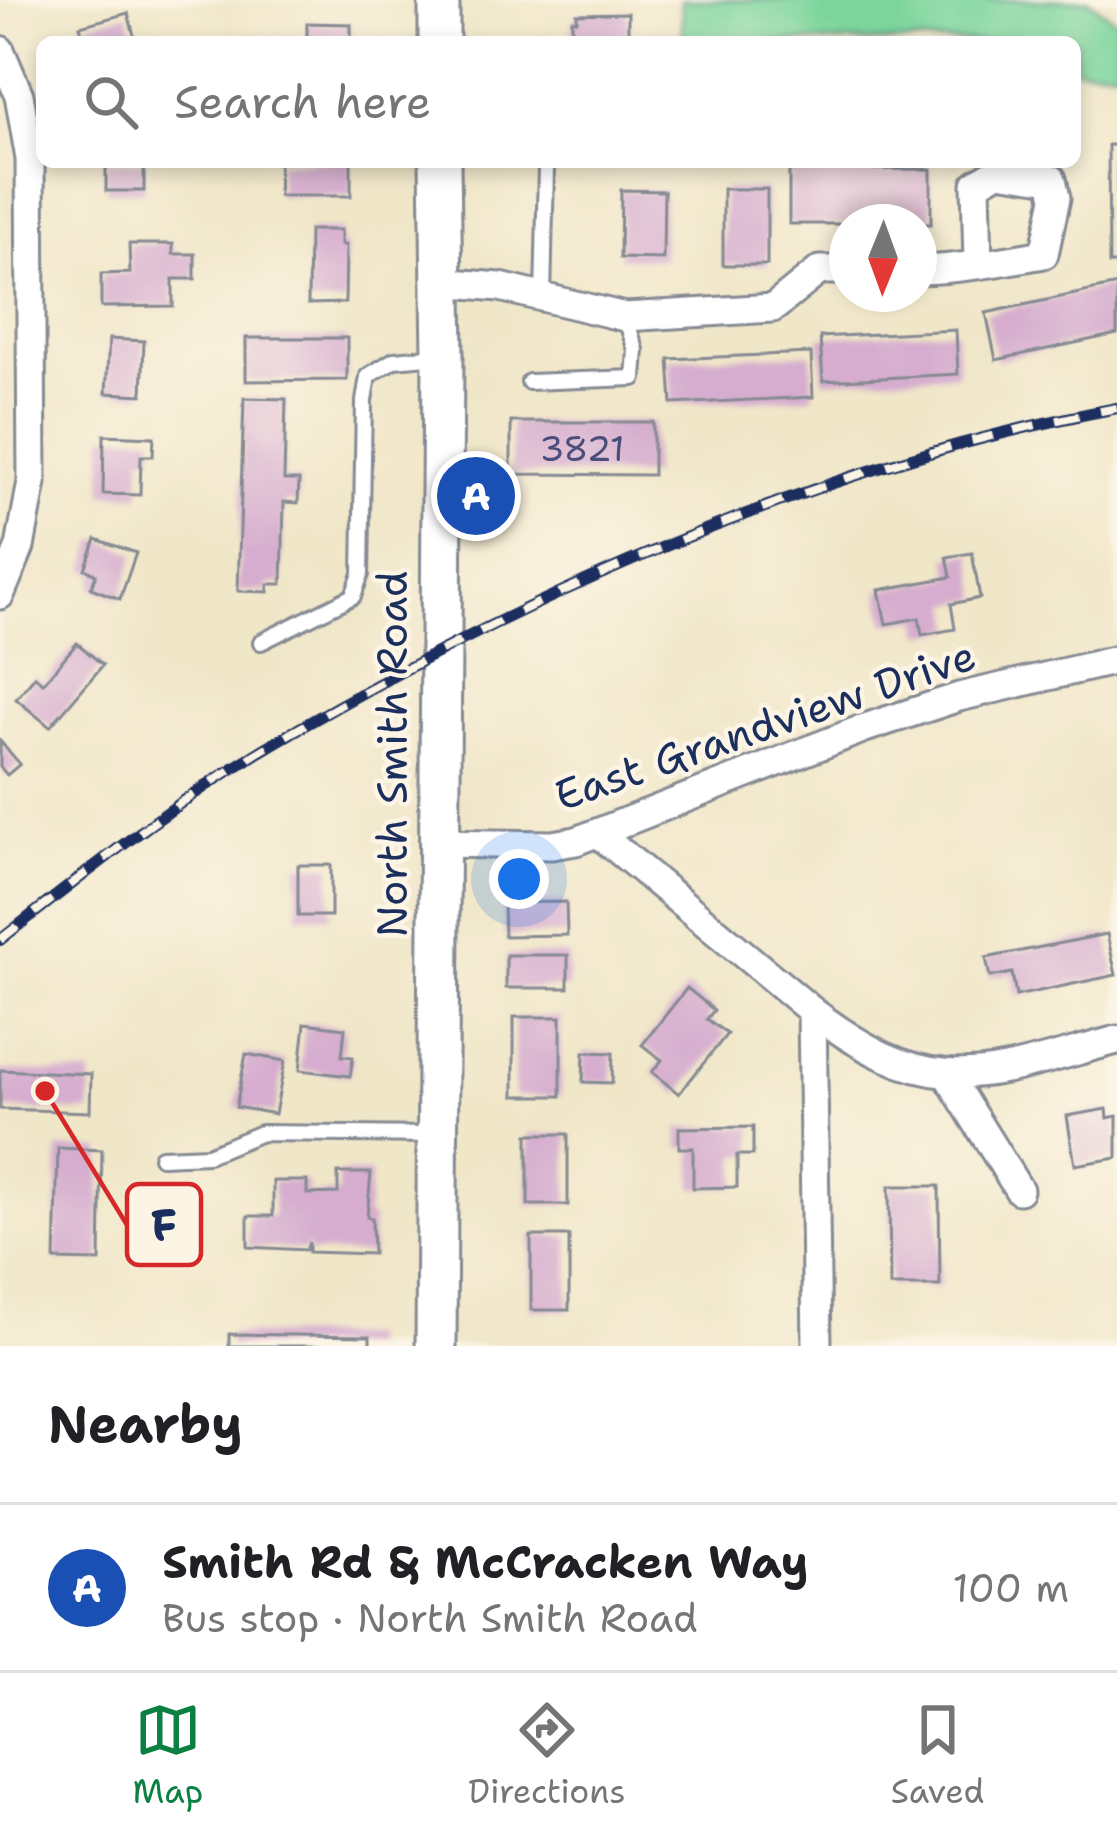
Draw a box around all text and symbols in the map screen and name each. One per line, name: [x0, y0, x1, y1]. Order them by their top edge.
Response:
search box: [36, 36, 1081, 168]
icon: search: [78, 69, 144, 135]
text: Search here: [174, 72, 431, 132]
north arrow: [829, 204, 937, 312]
house number: 3821: [539, 424, 625, 473]
pin: A: [437, 451, 515, 541]
street label: North Smith Road: [364, 571, 420, 937]
street label: East Grandview Drive: [547, 627, 983, 823]
your location: [489, 849, 549, 909]
callout: F: [127, 1184, 201, 1265]
text: F: [151, 1195, 177, 1255]
text: Nearby: [48, 1390, 243, 1458]
text: Smith Rd & McCracken Way: [162, 1532, 809, 1592]
text: A: [72, 1562, 102, 1614]
text: 100 m: [953, 1562, 1069, 1614]
text: Bus stop · North Smith Road: [162, 1592, 698, 1644]
tab: Map: [133, 1697, 203, 1814]
tab: Directions: [468, 1697, 626, 1814]
tab: Saved: [891, 1697, 984, 1814]

